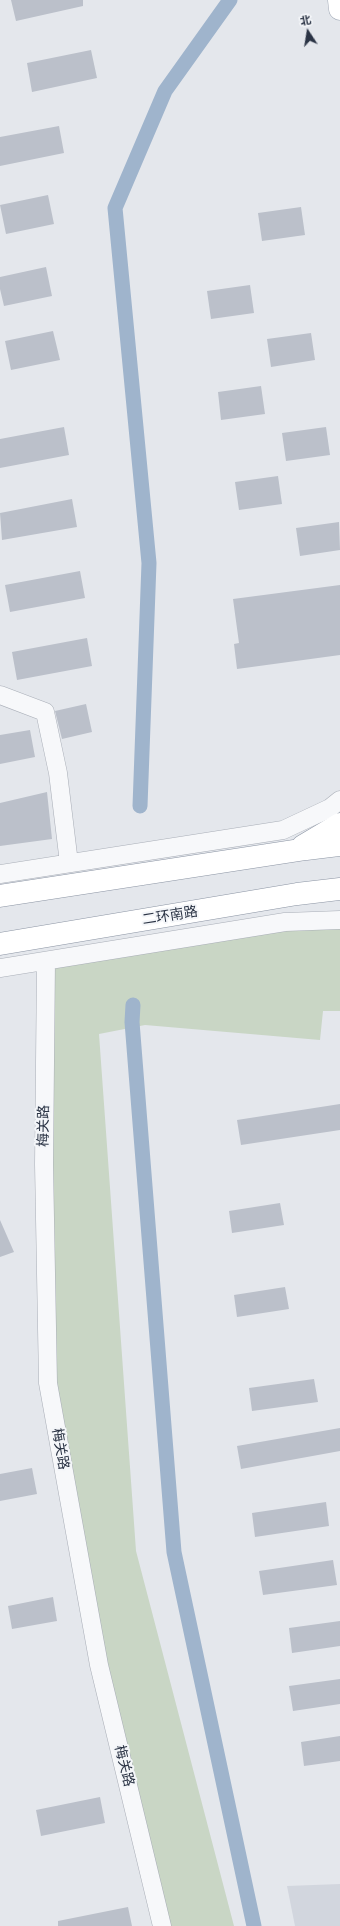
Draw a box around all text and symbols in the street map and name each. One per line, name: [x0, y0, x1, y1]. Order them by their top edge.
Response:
text: 北: [298, 11, 312, 28]
north arrow: [288, 12, 328, 52]
street label: 二环南路: [141, 903, 199, 929]
street label: 梅关路: [35, 1105, 53, 1147]
street label: 梅关路: [48, 1427, 72, 1471]
street label: 梅关路: [111, 1744, 137, 1788]

